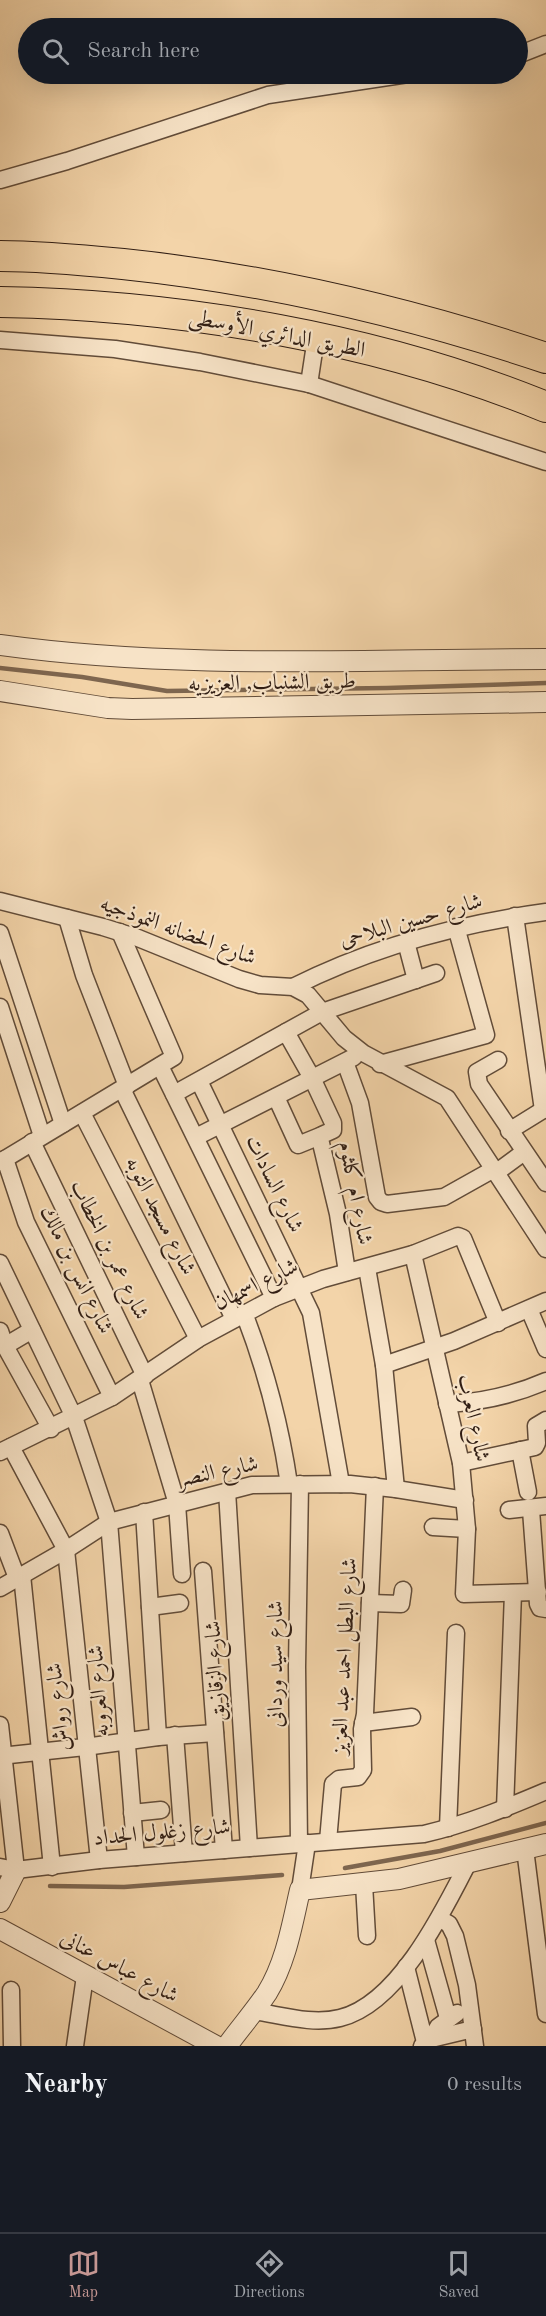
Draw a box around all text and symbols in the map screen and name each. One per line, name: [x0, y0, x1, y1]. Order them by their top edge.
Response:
search box: [18, 18, 528, 84]
icon: search: [39, 35, 72, 68]
text: Search here: [87, 40, 200, 62]
street label: الطريق الدائري الأوسطى: [186, 300, 368, 367]
street label: طريق الشنباب, العزيزيه: [188, 671, 356, 697]
street label: شارع حسين البلاحى: [337, 890, 487, 958]
street label: شارع الحضانه النموذجيه: [95, 893, 259, 975]
street label: شارع السادات: [236, 1132, 307, 1239]
street label: شارع ام كلثوم: [327, 1139, 377, 1248]
street label: شارع مسجد التوبه: [115, 1153, 199, 1281]
street label: شارع عمر بن الخطاب: [60, 1177, 152, 1326]
street label: شارع انس بن مالك: [30, 1202, 116, 1340]
street label: شارع اسمهان: [210, 1255, 304, 1320]
street label: شارع العرب: [447, 1372, 493, 1465]
street label: شارع النصر: [174, 1453, 262, 1498]
street label: شارع البطل احمد عبد العزيز: [329, 1557, 367, 1757]
street label: شارع سيد وردانى: [265, 1600, 293, 1728]
street label: شارع الزقازيق: [202, 1620, 236, 1722]
street label: شارع العروبه: [85, 1644, 119, 1738]
street label: شارع رواش: [43, 1661, 81, 1752]
street label: شارع زغلول الحداد: [93, 1816, 232, 1856]
street label: شارع عباس عنانى: [53, 1927, 182, 2013]
text: Nearby: [24, 2072, 108, 2098]
text: 0 results: [447, 2075, 522, 2095]
tab: Map: [67, 2247, 100, 2303]
tab: Directions: [234, 2247, 305, 2303]
tab: Saved: [438, 2247, 479, 2303]

